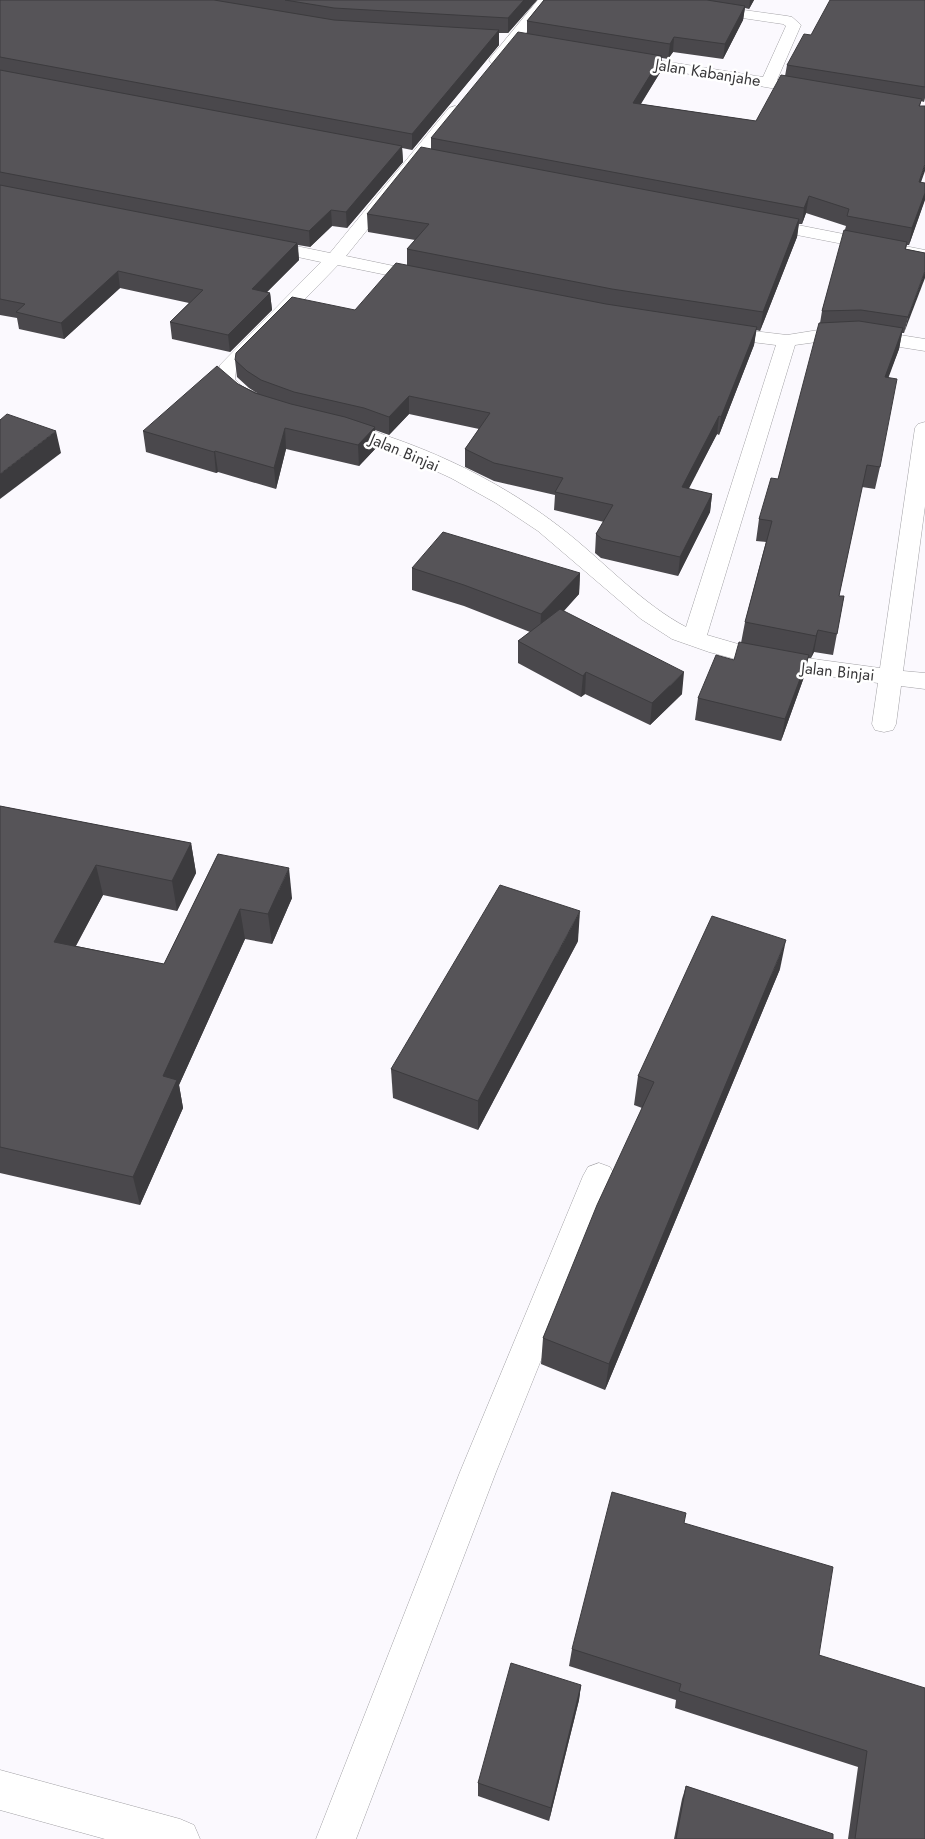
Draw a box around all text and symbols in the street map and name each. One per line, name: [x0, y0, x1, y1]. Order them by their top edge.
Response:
street label: Jalan Kabanjahe: [652, 52, 762, 92]
street label: Jalan Binjai: [365, 427, 443, 477]
street label: Jalan Binjai: [798, 656, 876, 687]

